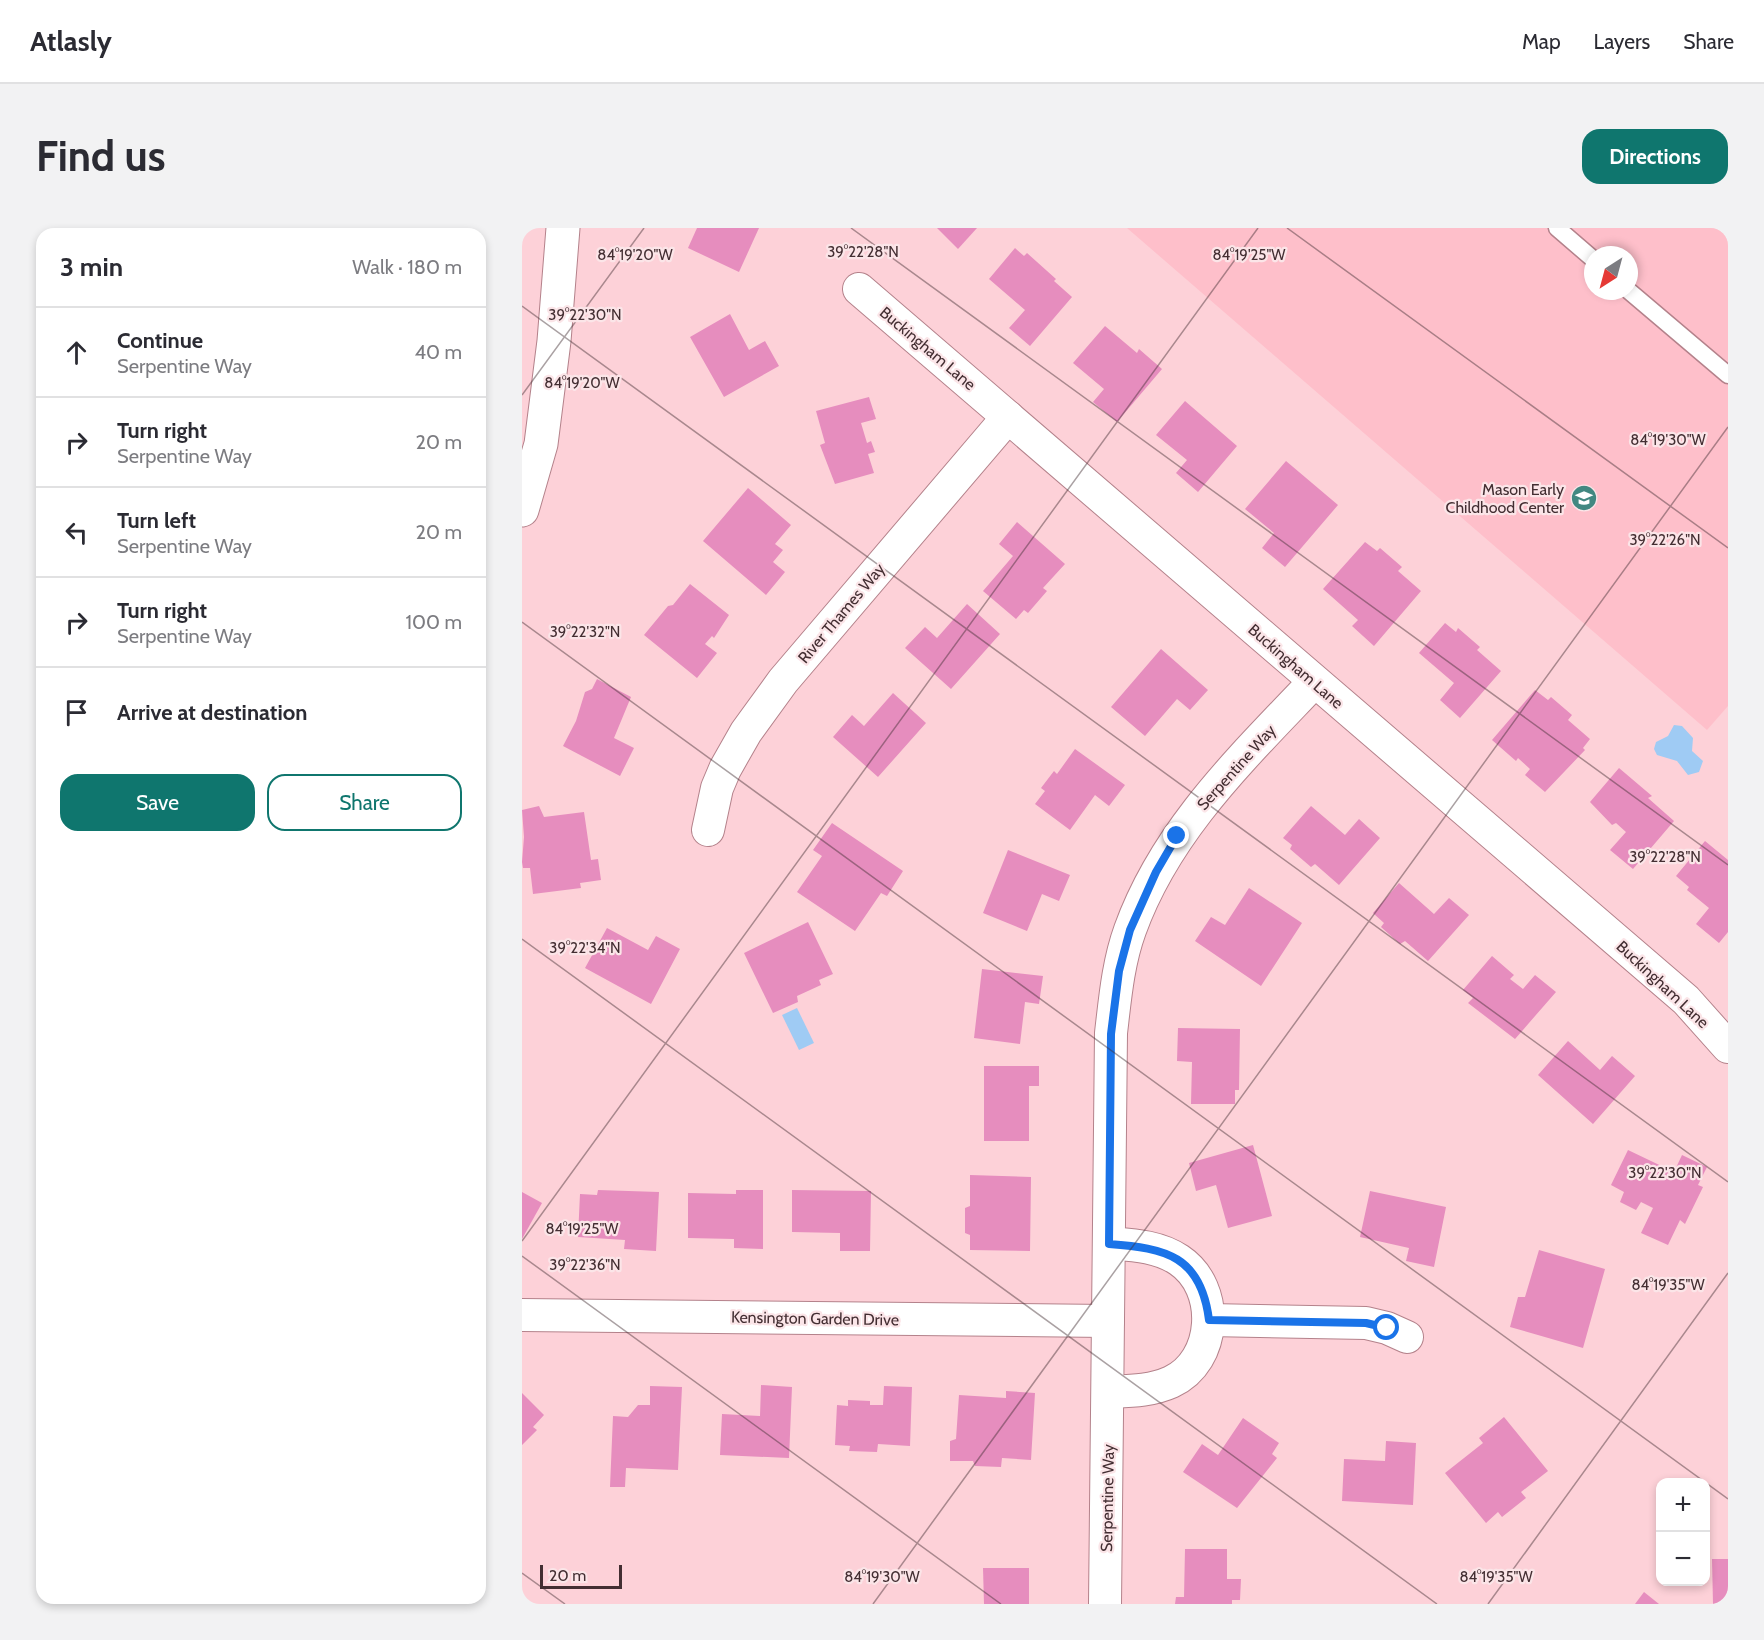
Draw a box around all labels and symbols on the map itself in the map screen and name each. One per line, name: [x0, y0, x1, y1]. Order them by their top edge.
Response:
text: 39°22'28"N: [827, 243, 899, 261]
text: 84°19'20"W: [597, 246, 673, 264]
text: 84°19'25"W: [1213, 246, 1286, 264]
north arrow: [1584, 246, 1638, 300]
street label: Buckingham Lane: [876, 303, 980, 394]
text: 39°22'30"N: [548, 306, 622, 324]
text: 84°19'20"W: [544, 374, 620, 392]
text: 84°19'30"W: [1630, 431, 1707, 449]
place label: Mason Early Childhood Center: [1446, 480, 1565, 517]
school or university icon: Mason Early Childhood Center: [1569, 483, 1599, 513]
text: 39°22'26"N: [1629, 531, 1701, 549]
street label: River Thames Way: [794, 559, 889, 667]
street label: Buckingham Lane: [1244, 620, 1347, 713]
text: 39°22'32"N: [550, 623, 620, 641]
street label: Serpentine Way: [1193, 721, 1280, 814]
route end: [1163, 822, 1189, 848]
text: 39°22'28"N: [1629, 848, 1701, 866]
street label: Buckingham Lane: [1613, 937, 1713, 1032]
text: 39°22'34"N: [549, 939, 621, 957]
text: 39°22'30"N: [1628, 1164, 1702, 1182]
text: 84°19'25"W: [546, 1220, 619, 1238]
text: 39°22'36"N: [549, 1256, 621, 1274]
text: 84°19'35"W: [1631, 1276, 1705, 1294]
street label: Kensington Garden Drive: [731, 1308, 899, 1329]
route start: [1373, 1314, 1399, 1340]
street label: Serpentine Way: [1097, 1444, 1118, 1552]
scale bar: [540, 1562, 622, 1590]
text: 84°19'30"W: [844, 1568, 921, 1586]
text: 84°19'35"W: [1459, 1568, 1533, 1586]

